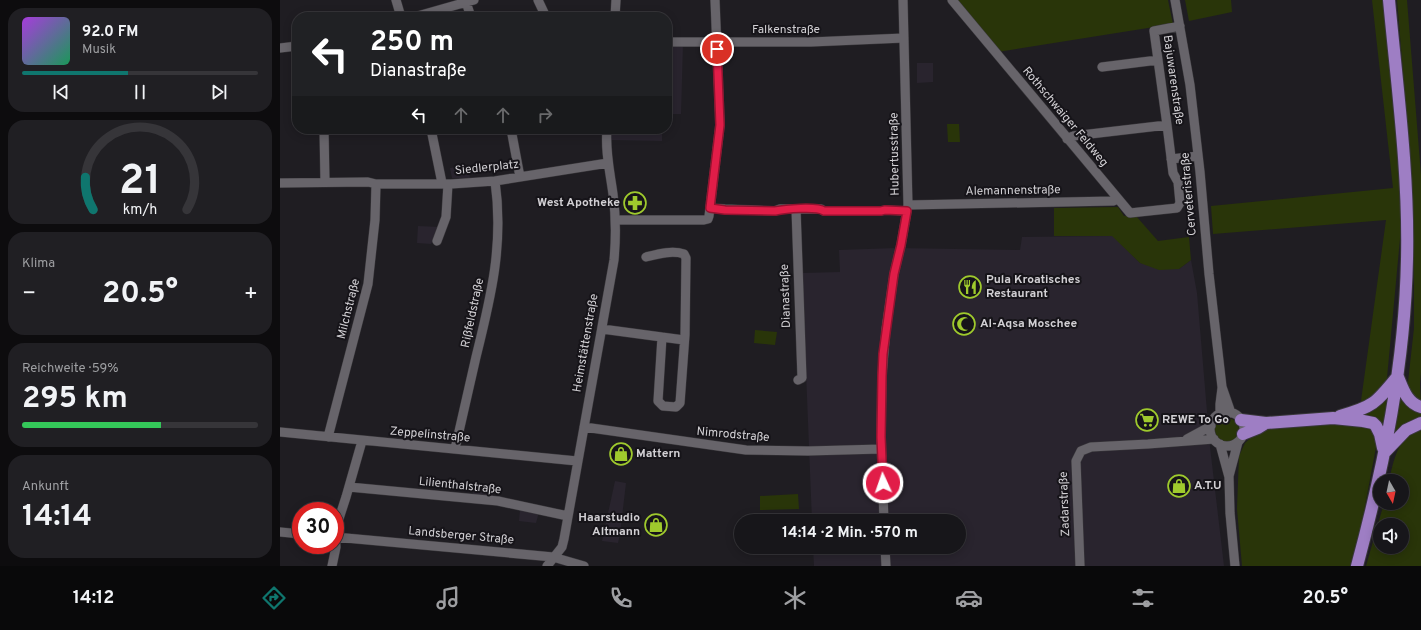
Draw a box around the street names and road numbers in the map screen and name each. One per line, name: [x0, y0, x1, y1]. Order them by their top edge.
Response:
street label: Falkenstraße: [752, 22, 820, 38]
street label: Bajuwarenstraße: [1159, 34, 1187, 126]
street label: Rothschwaiger Feldweg: [1018, 64, 1112, 170]
street label: Hubertusstraße: [886, 112, 904, 196]
street label: Cerveteristraße: [1177, 152, 1201, 236]
street label: Siedlerplatz: [454, 157, 520, 179]
street label: Alemannenstraße: [965, 182, 1061, 200]
street label: Dianastraße: [777, 264, 795, 328]
street label: Milchstraße: [334, 277, 364, 341]
street label: Rißfeldstraße: [458, 277, 488, 349]
street label: Heimstättenstraße: [569, 292, 603, 394]
street label: Zeppelinstraße: [389, 424, 471, 446]
street label: Nimrodstraße: [696, 424, 770, 446]
street label: Zadarstraße: [1056, 471, 1074, 537]
street label: Lilienthalstraße: [418, 474, 502, 498]
street label: Landsberger Straße: [407, 523, 515, 549]

